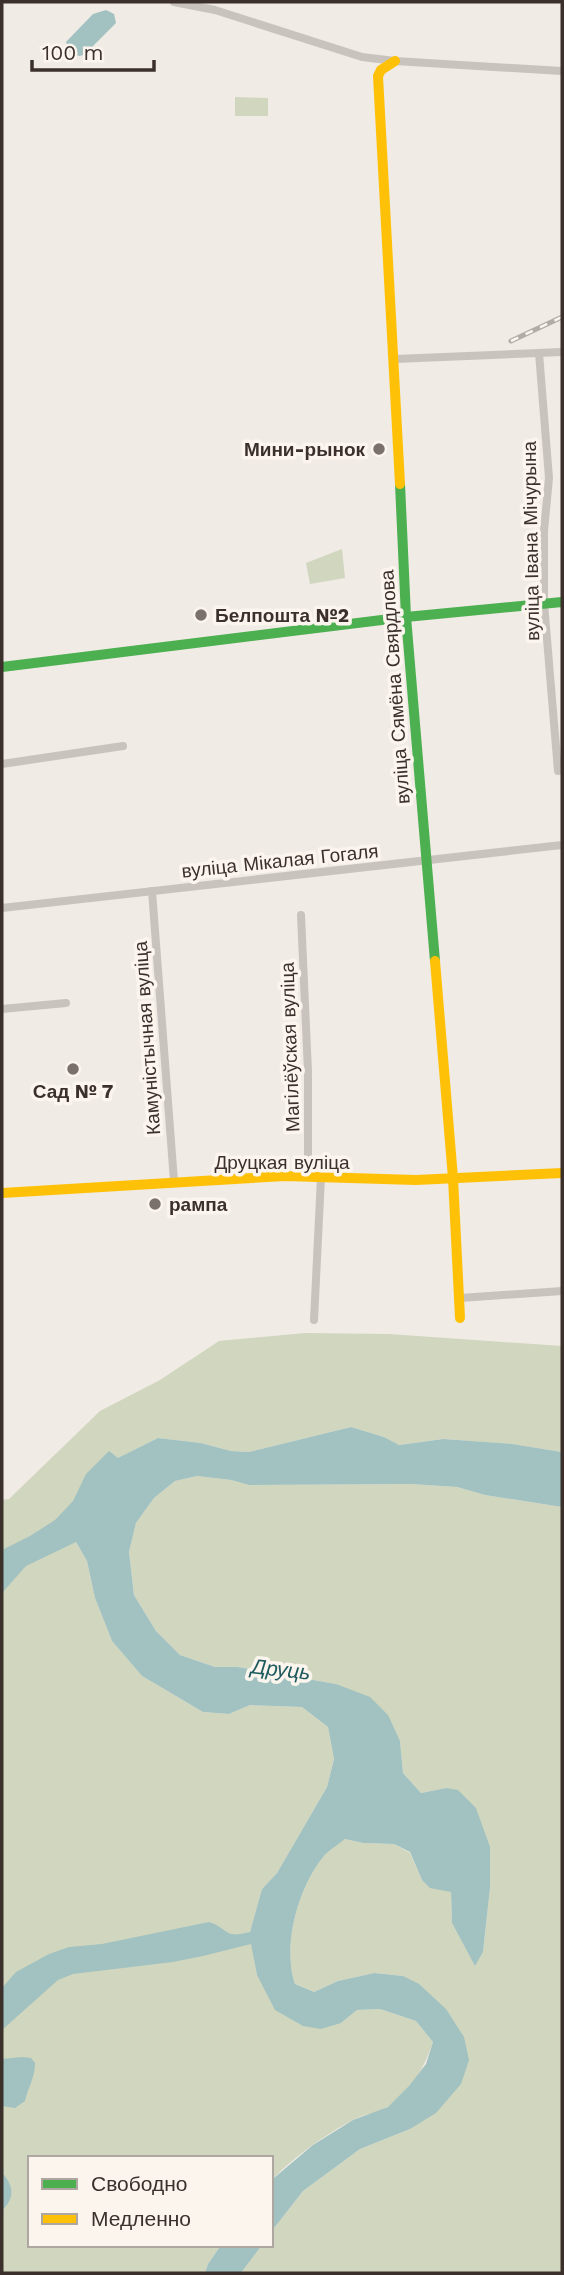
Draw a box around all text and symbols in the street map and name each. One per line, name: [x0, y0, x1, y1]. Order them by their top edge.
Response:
scale bar: [32, 28, 154, 72]
text: 100 m: [42, 40, 104, 65]
place label: Мини-рынок: [244, 438, 365, 461]
street label: вуліца Івана Мічурына: [518, 440, 544, 641]
marker: Мини-рынок: [371, 441, 387, 457]
street label: вуліца Сямёна Свярдлова: [375, 569, 415, 805]
place label: Белпошта №2: [215, 604, 349, 627]
marker: Белпошта №2: [193, 607, 209, 623]
street label: вуліца Мікалая Гогаля: [180, 839, 380, 883]
street label: Камуністычная вуліца: [129, 940, 165, 1136]
street label: Магілёўская вуліца: [276, 961, 304, 1132]
marker: Сад № 7: [65, 1061, 81, 1077]
place label: Сад № 7: [33, 1080, 113, 1103]
street label: Друцкая вуліца: [214, 1151, 350, 1174]
place label: рампа: [169, 1193, 228, 1216]
marker: рампа: [147, 1196, 163, 1212]
water label: Друць: [248, 1653, 312, 1685]
legend: [28, 2156, 273, 2247]
text: Свободно: [91, 2171, 188, 2196]
text: Медленно: [91, 2206, 191, 2231]

